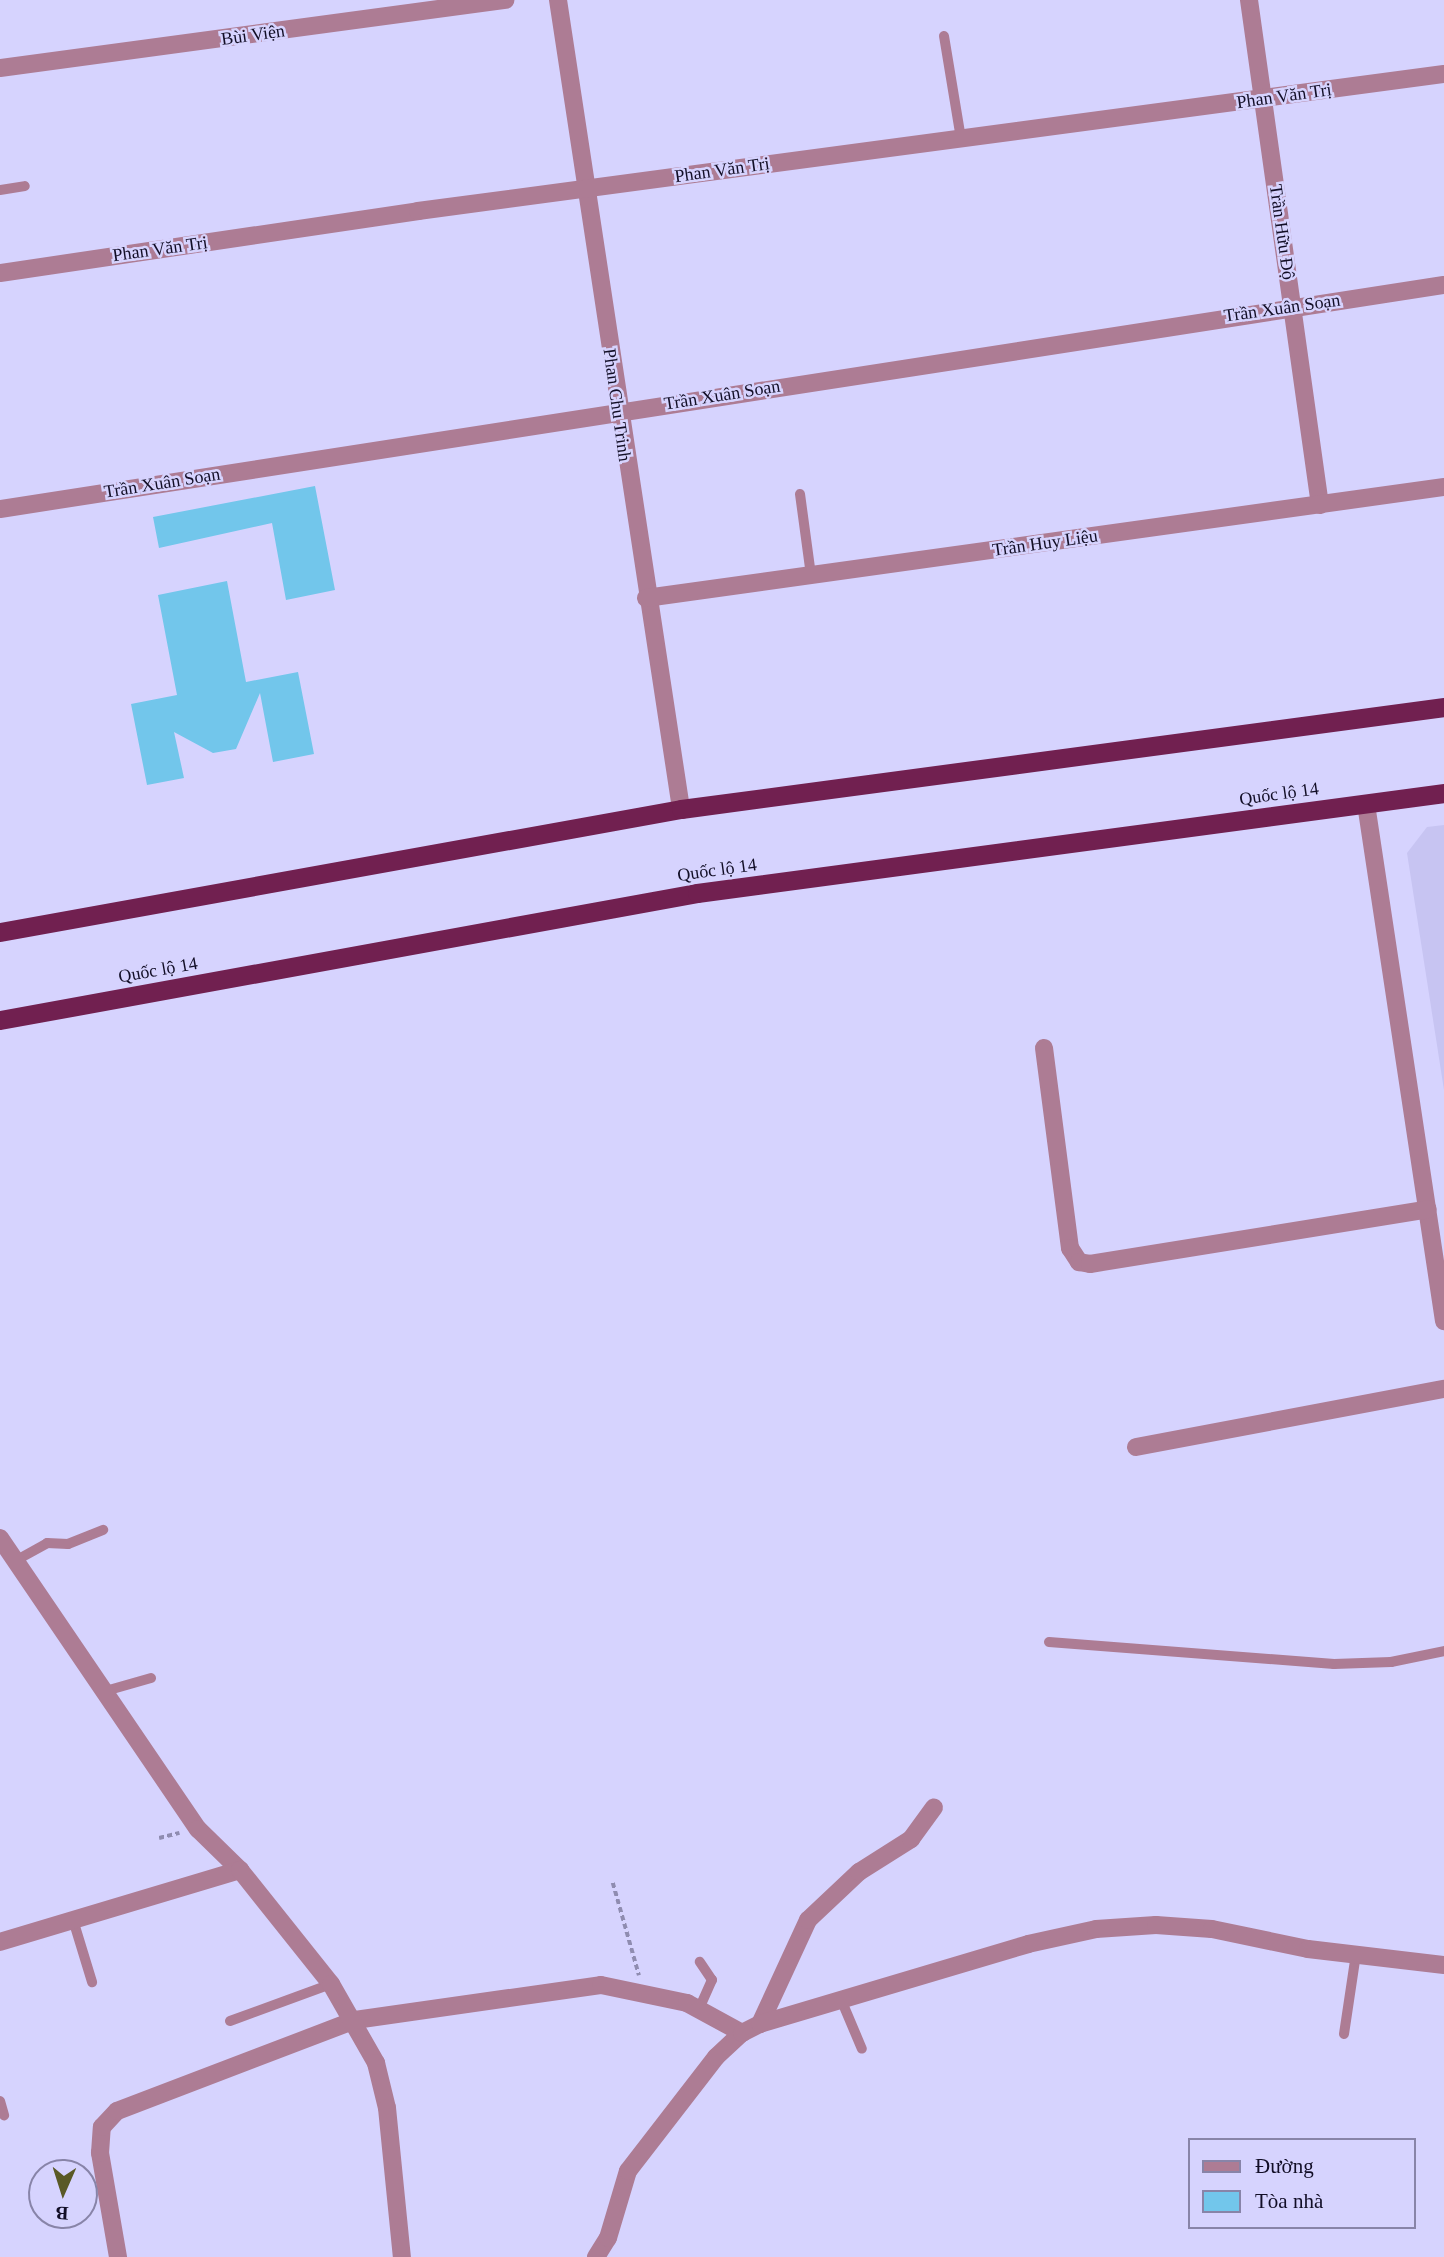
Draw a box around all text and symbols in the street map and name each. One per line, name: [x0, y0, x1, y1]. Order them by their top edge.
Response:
street label: Bùi Viện: [220, 20, 286, 50]
street label: Phan Văn Trị: [1235, 79, 1333, 113]
street label: Phan Văn Trị: [673, 153, 771, 187]
street label: Trần Hữu Độ: [1265, 183, 1299, 281]
street label: Phan Văn Trị: [111, 232, 209, 266]
street label: Trần Xuân Soạn: [1222, 289, 1342, 327]
street label: Phan Chu Trinh: [598, 347, 636, 463]
street label: Trần Xuân Soạn: [662, 375, 782, 415]
street label: Trần Xuân Soạn: [102, 463, 222, 503]
street label: Trần Huy Liệu: [991, 525, 1099, 561]
street label: Quốc lộ 14: [1238, 778, 1320, 810]
street label: Quốc lộ 14: [676, 854, 758, 886]
street label: Quốc lộ 14: [117, 952, 199, 988]
legend: [1188, 2138, 1416, 2229]
text: Đường: [1255, 2154, 1314, 2178]
north arrow: [28, 2159, 98, 2229]
text: Tòa nhà: [1255, 2189, 1323, 2213]
text: B: [55, 2203, 69, 2224]

